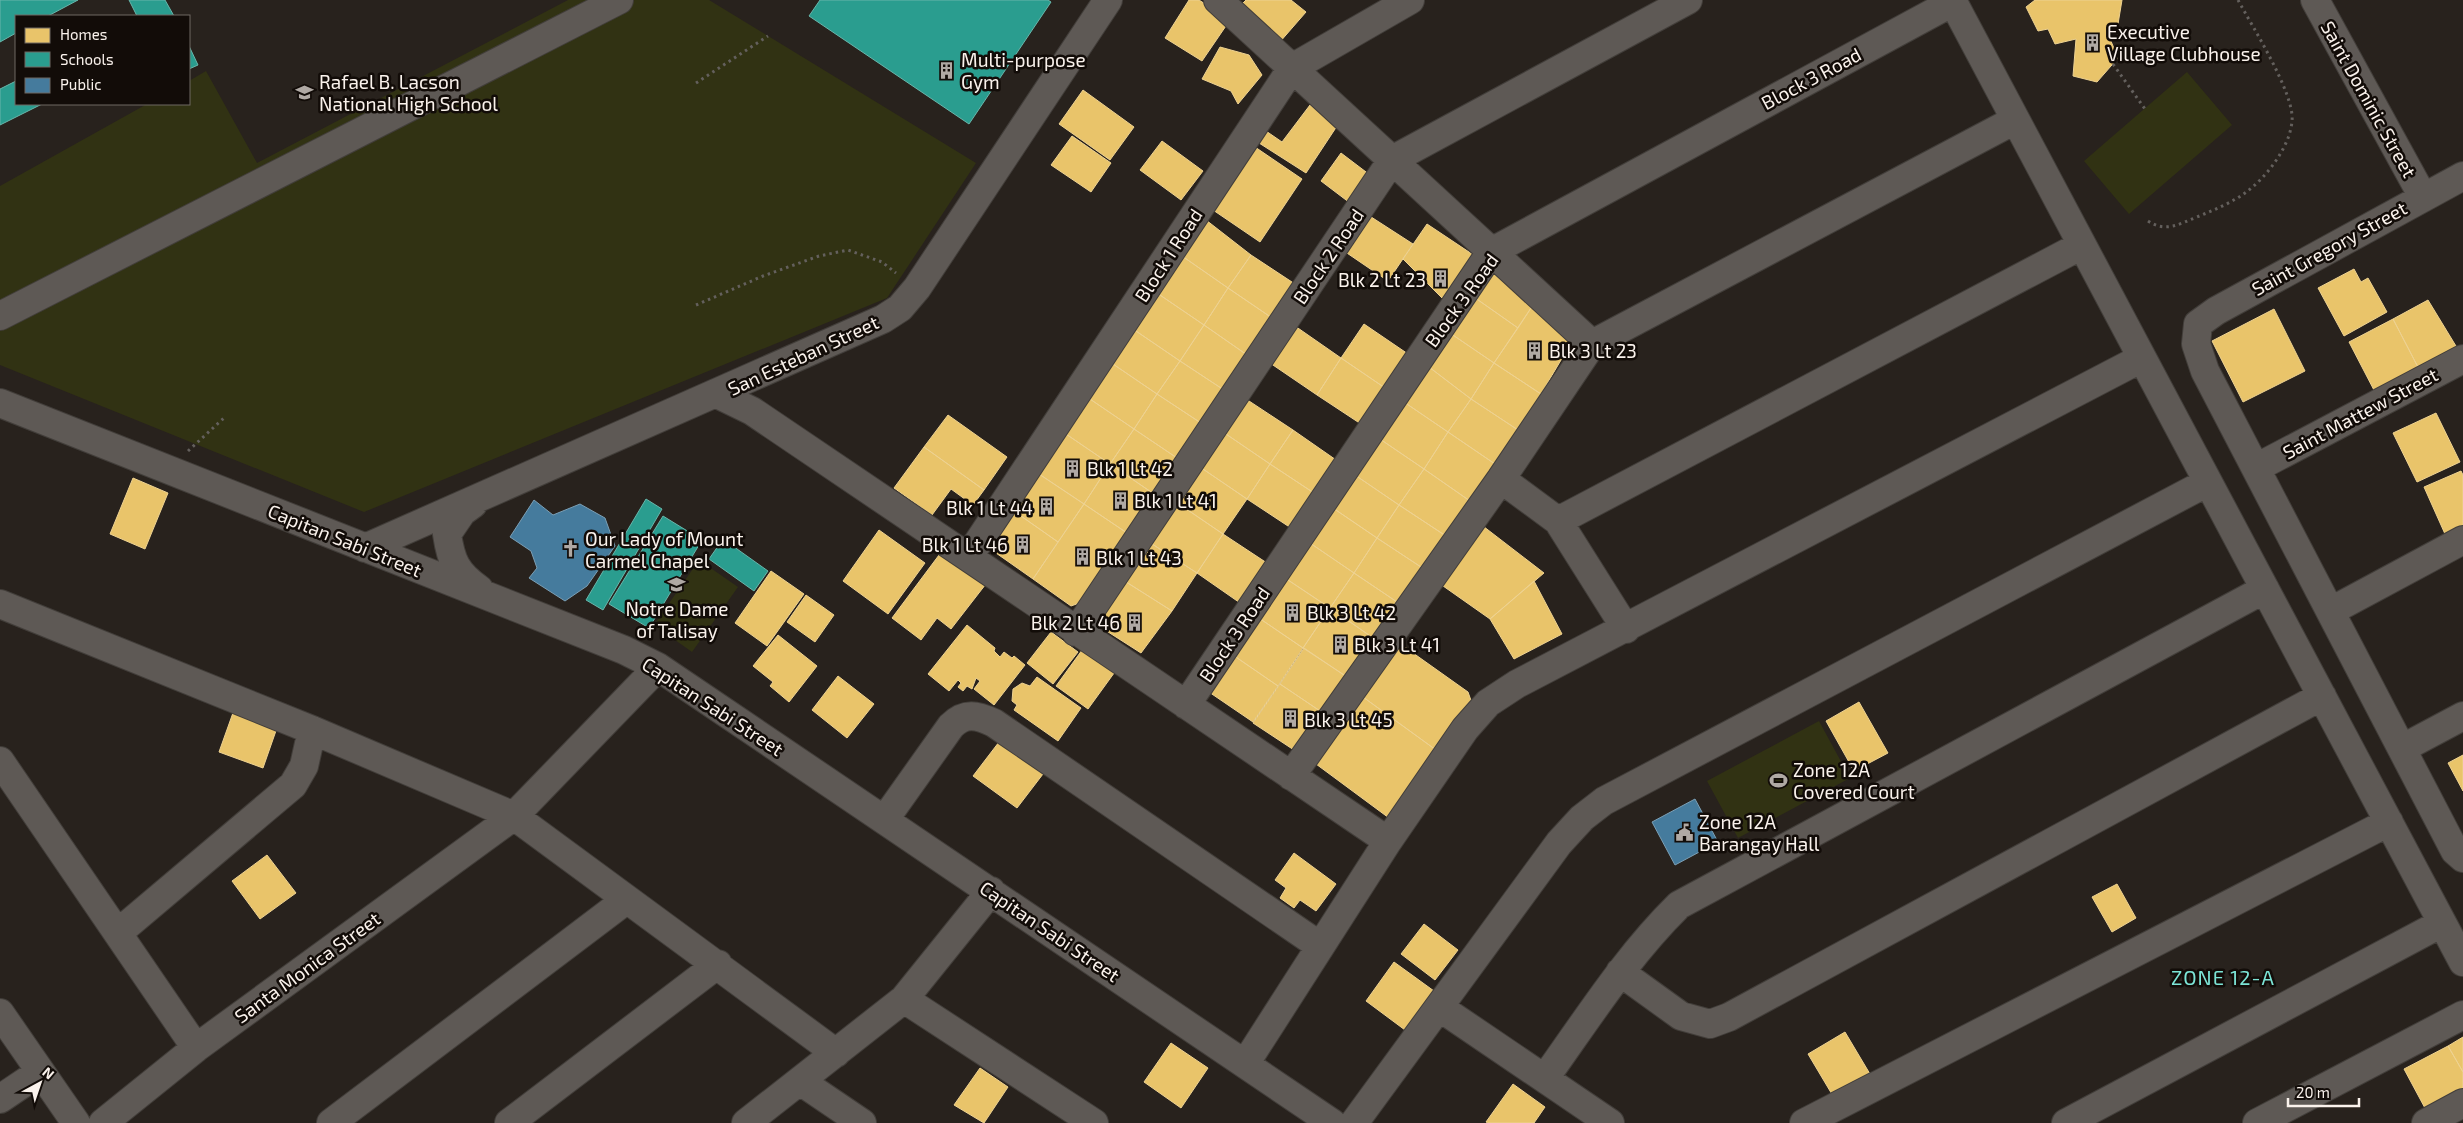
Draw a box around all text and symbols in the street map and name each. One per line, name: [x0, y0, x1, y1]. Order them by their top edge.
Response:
legend: [15, 15, 190, 105]
street label: Saint Dominic Street: [2316, 17, 2422, 181]
place label: Executive Village Clubhouse: [2107, 20, 2261, 65]
text: Homes: [60, 25, 107, 43]
building icon: Executive Village Clubhouse: [2083, 32, 2103, 52]
street label: Block 3 Road: [1757, 42, 1865, 114]
place label: Multi-purpose Gym: [961, 48, 1086, 93]
text: Schools: [60, 50, 114, 68]
building icon: Multi-purpose Gym: [937, 60, 957, 80]
place label: Rafael B. Lacson National High School: [319, 70, 498, 115]
text: Public: [60, 75, 101, 93]
school or university icon: Rafael B. Lacson National High School: [295, 82, 315, 102]
street label: Saint Gregory Street: [2248, 196, 2410, 300]
street label: Block 1 Road: [1129, 204, 1207, 306]
street label: Block 2 Road: [1288, 204, 1368, 308]
street label: Block 3 Road: [1419, 249, 1503, 351]
place label: Blk 2 Lt 23: [1338, 268, 1426, 291]
building icon: Blk 2 Lt 23: [1430, 269, 1450, 289]
street label: San Esteban Street: [724, 310, 882, 400]
place label: Blk 3 Lt 23: [1549, 339, 1637, 362]
building icon: Blk 3 Lt 23: [1525, 340, 1545, 360]
street label: Saint Mattew Street: [2278, 362, 2442, 464]
place label: Blk 1 Lt 42: [1087, 457, 1173, 480]
building icon: Blk 1 Lt 42: [1063, 458, 1083, 478]
place label: Blk 1 Lt 41: [1134, 489, 1217, 512]
building icon: Blk 1 Lt 41: [1110, 490, 1130, 510]
place label: Blk 1 Lt 44: [946, 496, 1033, 519]
building icon: Blk 1 Lt 44: [1037, 497, 1057, 517]
street label: Capitan Sabi Street: [265, 499, 425, 581]
place label: Our Lady of Mount Carmel Chapel: [585, 527, 743, 572]
place label: Blk 1 Lt 46: [922, 533, 1008, 556]
building icon: Blk 1 Lt 46: [1012, 534, 1032, 554]
church icon: Our Lady of Mount Carmel Chapel: [561, 539, 581, 559]
place label: Blk 1 Lt 43: [1096, 546, 1182, 569]
building icon: Blk 1 Lt 43: [1072, 547, 1092, 567]
school or university icon: Notre Dame of Talisay: [667, 575, 687, 595]
street label: Block 3 Road: [1194, 582, 1274, 686]
place label: Notre Dame of Talisay: [625, 597, 729, 642]
place label: Blk 3 Lt 42: [1307, 601, 1396, 624]
building icon: Blk 3 Lt 42: [1283, 602, 1303, 622]
place label: Blk 2 Lt 46: [1031, 611, 1120, 634]
building icon: Blk 2 Lt 46: [1124, 612, 1144, 632]
place label: Blk 3 Lt 41: [1354, 633, 1440, 656]
building icon: Blk 3 Lt 41: [1330, 634, 1350, 654]
street label: Capitan Sabi Street: [638, 652, 788, 760]
place label: Blk 3 Lt 45: [1304, 708, 1393, 731]
building icon: Blk 3 Lt 45: [1280, 709, 1300, 729]
place label: Zone 12A Covered Court: [1793, 758, 1915, 803]
sports icon: Zone 12A Covered Court: [1769, 770, 1789, 790]
place label: Zone 12A Barangay Hall: [1699, 810, 1820, 855]
public building icon: Zone 12A Barangay Hall: [1675, 822, 1695, 842]
street label: Capitan Sabi Street: [976, 876, 1124, 986]
street label: Santa Monica Street: [230, 907, 384, 1027]
district label: ZONE 12-A: [2171, 965, 2275, 989]
north arrow: [15, 1058, 65, 1108]
text: N: [39, 1063, 58, 1082]
scale bar: [2288, 1076, 2359, 1108]
text: 20 m: [2296, 1083, 2330, 1101]

